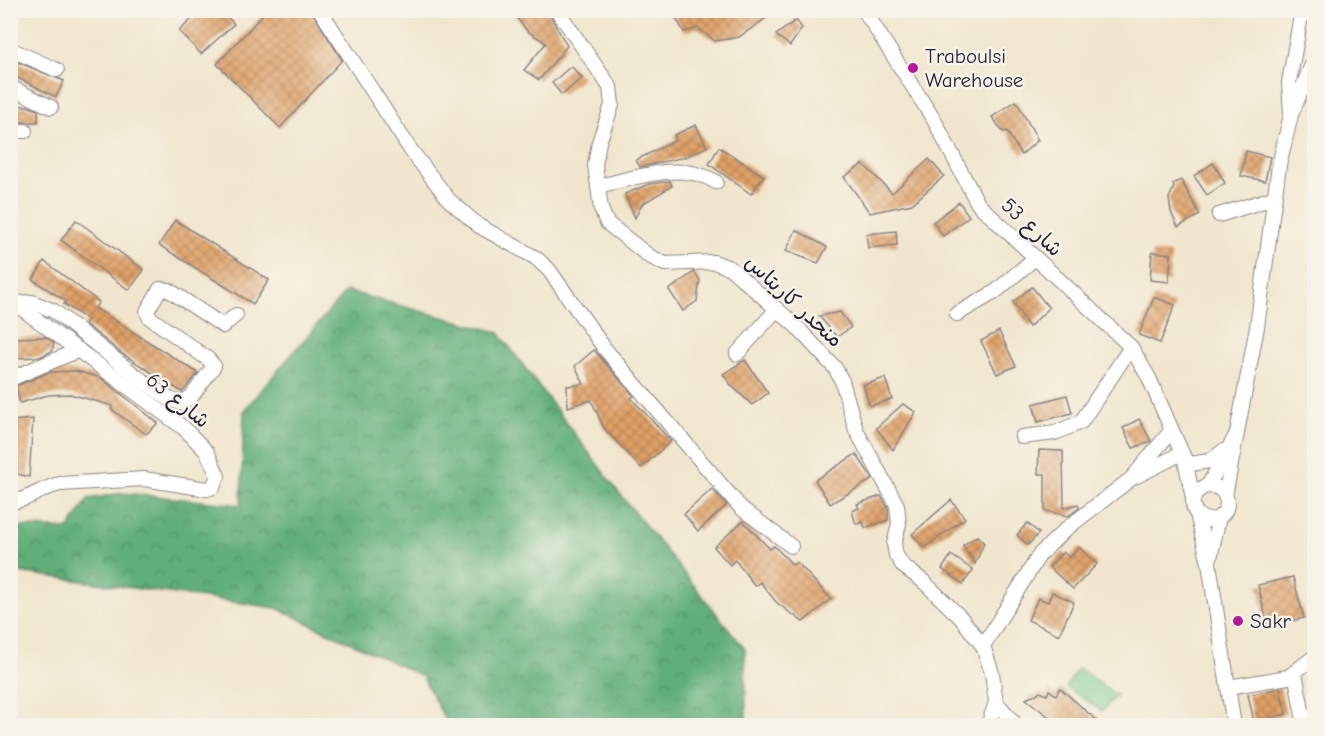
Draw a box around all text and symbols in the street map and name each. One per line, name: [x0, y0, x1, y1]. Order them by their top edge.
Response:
place label: Traboulsi Warehouse: [925, 44, 1023, 92]
marker: Traboulsi Warehouse: [906, 61, 920, 75]
street label: شارع 53: [995, 193, 1067, 263]
street label: منحدر كاريتاس: [740, 250, 848, 352]
street label: شارع 63: [140, 367, 214, 435]
place label: Sakr: [1250, 609, 1292, 633]
marker: Sakr: [1231, 614, 1245, 628]

